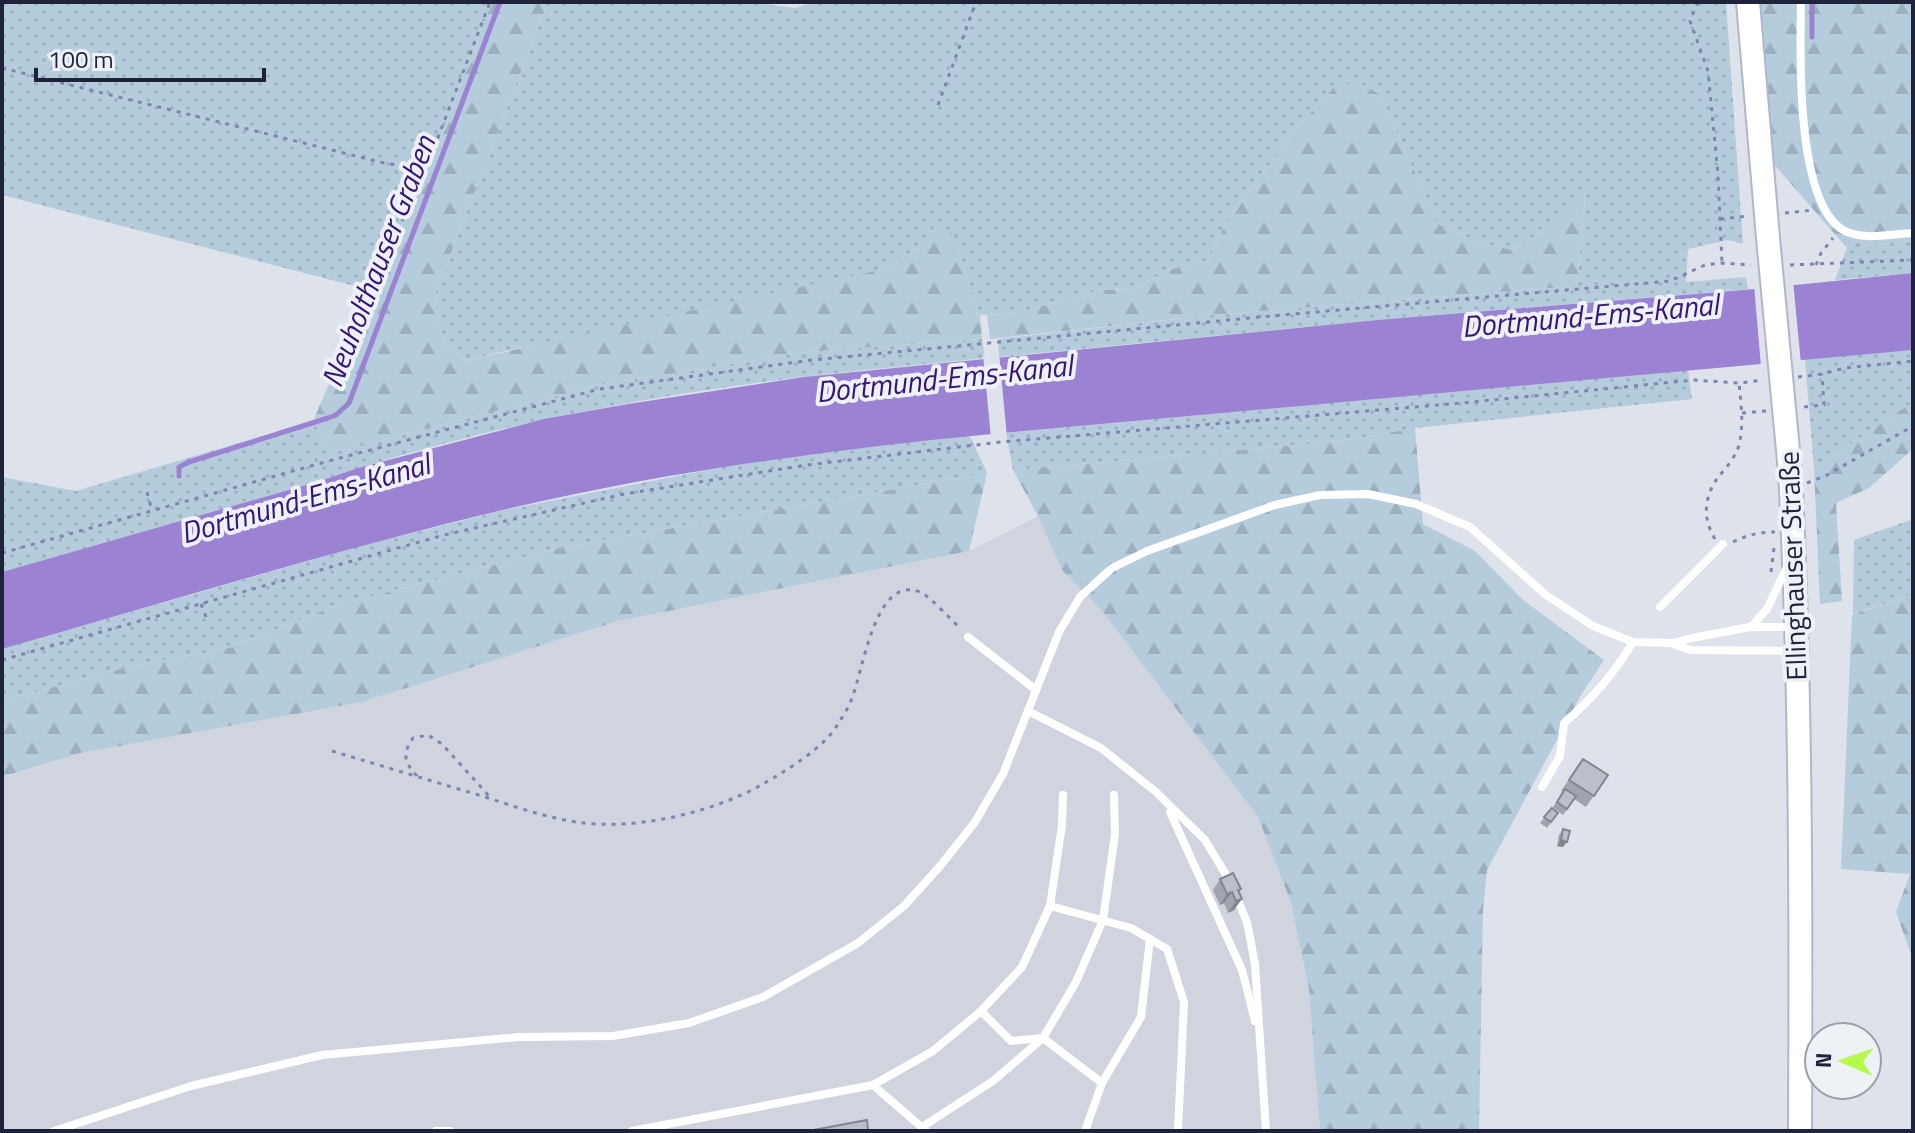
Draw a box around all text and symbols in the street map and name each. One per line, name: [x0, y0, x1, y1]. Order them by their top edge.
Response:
scale bar: [36, 32, 264, 82]
text: 100 m: [48, 41, 114, 77]
water label: Neuholthauser Graben: [309, 128, 448, 393]
water label: Dortmund-Ems-Kanal: [1460, 281, 1724, 349]
water label: Dortmund-Ems-Kanal: [814, 341, 1078, 414]
water label: Dortmund-Ems-Kanal: [175, 439, 438, 556]
street label: Ellinghauser Straße: [1767, 451, 1817, 681]
north arrow: [1803, 1021, 1883, 1101]
text: N: [1806, 1052, 1840, 1069]

